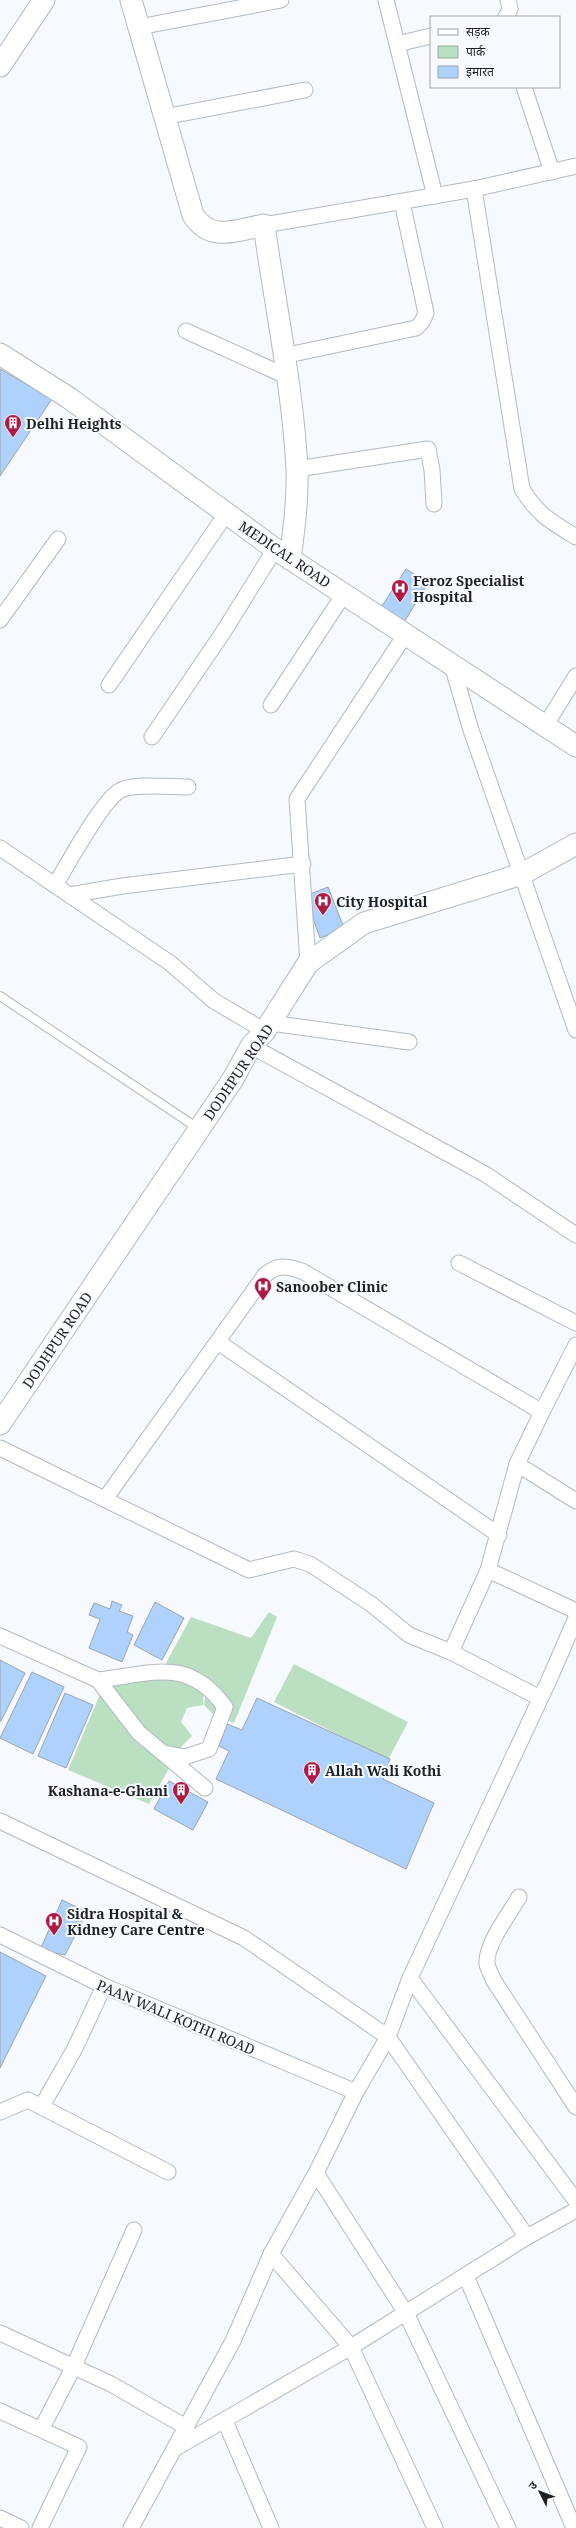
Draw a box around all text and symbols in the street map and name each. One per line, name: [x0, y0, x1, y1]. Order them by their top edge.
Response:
legend: [430, 16, 560, 88]
text: सड़क: [466, 23, 491, 40]
text: पार्क: [466, 43, 486, 60]
text: इमारत: [466, 63, 495, 80]
building icon: Delhi Heights: [3, 413, 23, 438]
place label: Delhi Heights: [26, 414, 122, 433]
street label: MEDICAL ROAD: [235, 516, 335, 592]
place label: Feroz Specialist Hospital: [413, 571, 525, 606]
hospital icon: Feroz Specialist Hospital: [390, 578, 410, 603]
hospital icon: City Hospital: [313, 891, 333, 916]
place label: City Hospital: [336, 892, 428, 911]
street label: DODHPUR ROAD: [199, 1020, 277, 1124]
hospital icon: Sanoober Clinic: [253, 1276, 273, 1301]
place label: Sanoober Clinic: [276, 1277, 388, 1296]
street label: DODHPUR ROAD: [18, 1288, 96, 1392]
building icon: Allah Wali Kothi: [302, 1760, 322, 1785]
place label: Allah Wali Kothi: [325, 1761, 441, 1780]
building icon: Kashana-e-Ghani: [171, 1780, 191, 1805]
place label: Kashana-e-Ghani: [48, 1781, 168, 1800]
place label: Sidra Hospital & Kidney Care Centre: [67, 1904, 205, 1939]
hospital icon: Sidra Hospital & Kidney Care Centre: [44, 1911, 64, 1936]
street label: PAAN WALI KOTHI ROAD: [94, 1975, 258, 2059]
north arrow: [520, 2472, 560, 2512]
text: उ: [524, 2477, 540, 2492]

